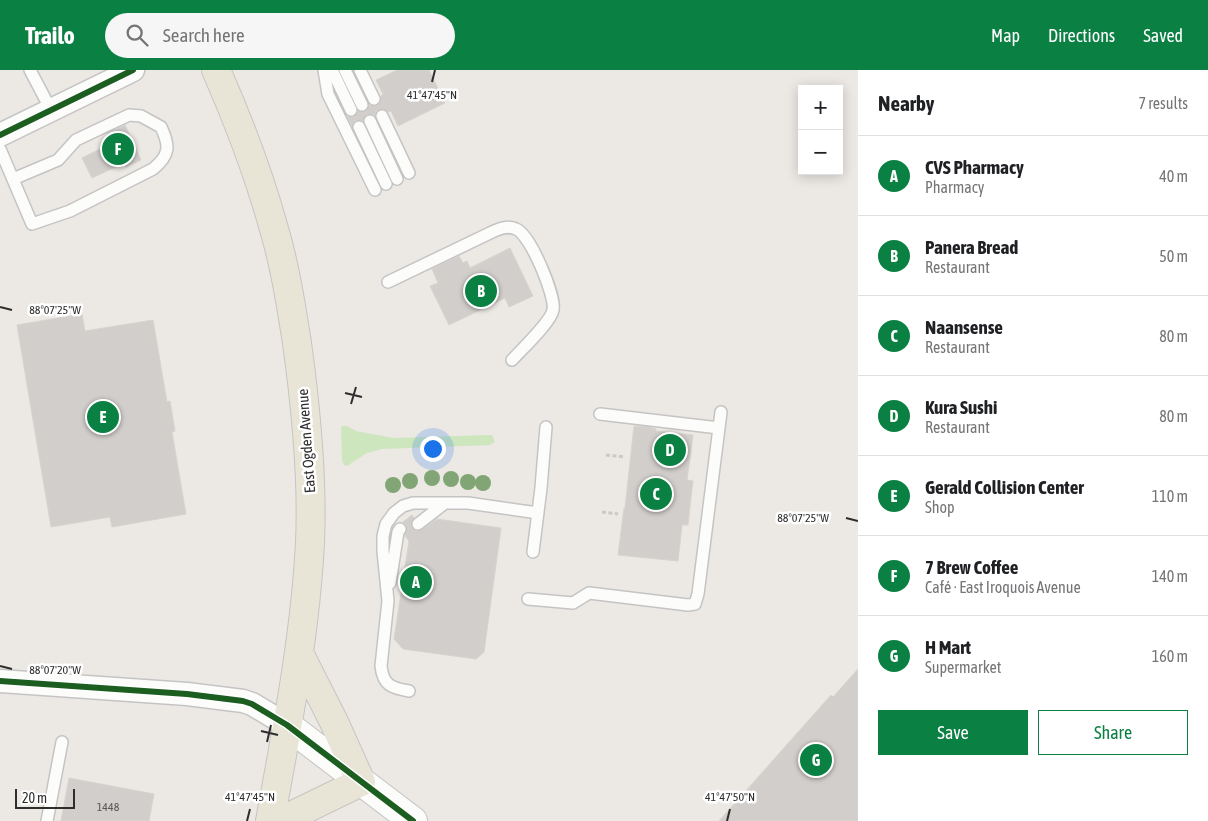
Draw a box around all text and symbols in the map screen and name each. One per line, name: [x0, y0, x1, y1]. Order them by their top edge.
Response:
search box: [105, 13, 455, 58]
icon: search: [123, 21, 151, 49]
text: Trailo: [25, 22, 75, 49]
text: Search here: [163, 24, 245, 46]
text: Map: [991, 25, 1020, 46]
text: Directions: [1048, 25, 1115, 46]
text: Saved: [1143, 25, 1183, 46]
map controls: [798, 85, 843, 175]
button: +: [798, 85, 843, 130]
text: 41°47'45"N: [407, 88, 457, 102]
text: Nearby: [878, 91, 934, 115]
text: 7 results: [1138, 94, 1188, 112]
pin: F: [102, 130, 134, 168]
button: −: [798, 130, 843, 175]
text: CVS Pharmacy: [925, 156, 1024, 178]
text: A: [890, 167, 898, 185]
text: 40 m: [1159, 167, 1188, 185]
text: Pharmacy: [925, 178, 984, 196]
text: Panera Bread: [925, 236, 1018, 258]
text: B: [890, 247, 898, 265]
text: 50 m: [1159, 247, 1188, 265]
text: Restaurant: [925, 258, 990, 276]
pin: B: [465, 272, 497, 310]
text: 88°07'25"W: [29, 303, 81, 317]
text: Naansense: [925, 316, 1003, 338]
text: C: [890, 327, 898, 345]
text: 80 m: [1159, 327, 1188, 345]
text: Restaurant: [925, 338, 990, 356]
street label: East Ogden Avenue: [294, 388, 318, 494]
text: Kura Sushi: [925, 396, 997, 418]
pin: E: [87, 398, 119, 436]
text: D: [890, 407, 898, 425]
text: 80 m: [1159, 407, 1188, 425]
text: Restaurant: [925, 418, 990, 436]
pin: D: [654, 431, 686, 469]
your location: [420, 436, 446, 462]
pin: C: [640, 475, 672, 513]
text: Gerald Collision Center: [925, 476, 1084, 498]
text: E: [891, 487, 897, 505]
text: 110 m: [1152, 487, 1188, 505]
text: Shop: [925, 498, 955, 516]
text: 88°07'25"W: [777, 511, 829, 525]
text: 7 Brew Coffee: [925, 556, 1018, 578]
pin: A: [400, 563, 432, 601]
text: F: [891, 567, 897, 585]
text: 140 m: [1152, 567, 1188, 585]
text: Café · East Iroquois Avenue: [925, 578, 1081, 596]
text: H Mart: [925, 636, 971, 658]
text: G: [890, 647, 898, 665]
text: 160 m: [1152, 647, 1188, 665]
text: Supermarket: [925, 658, 1001, 676]
text: 88°07'20"W: [29, 663, 81, 677]
button: Save: [878, 710, 1028, 755]
button: Share: [1038, 710, 1188, 755]
pin: G: [800, 741, 832, 779]
scale bar: [15, 786, 75, 809]
text: 20 m: [22, 790, 47, 806]
text: 41°47'45"N: [225, 790, 275, 804]
text: 41°47'50"N: [705, 790, 755, 804]
house number: 1448: [97, 800, 120, 814]

